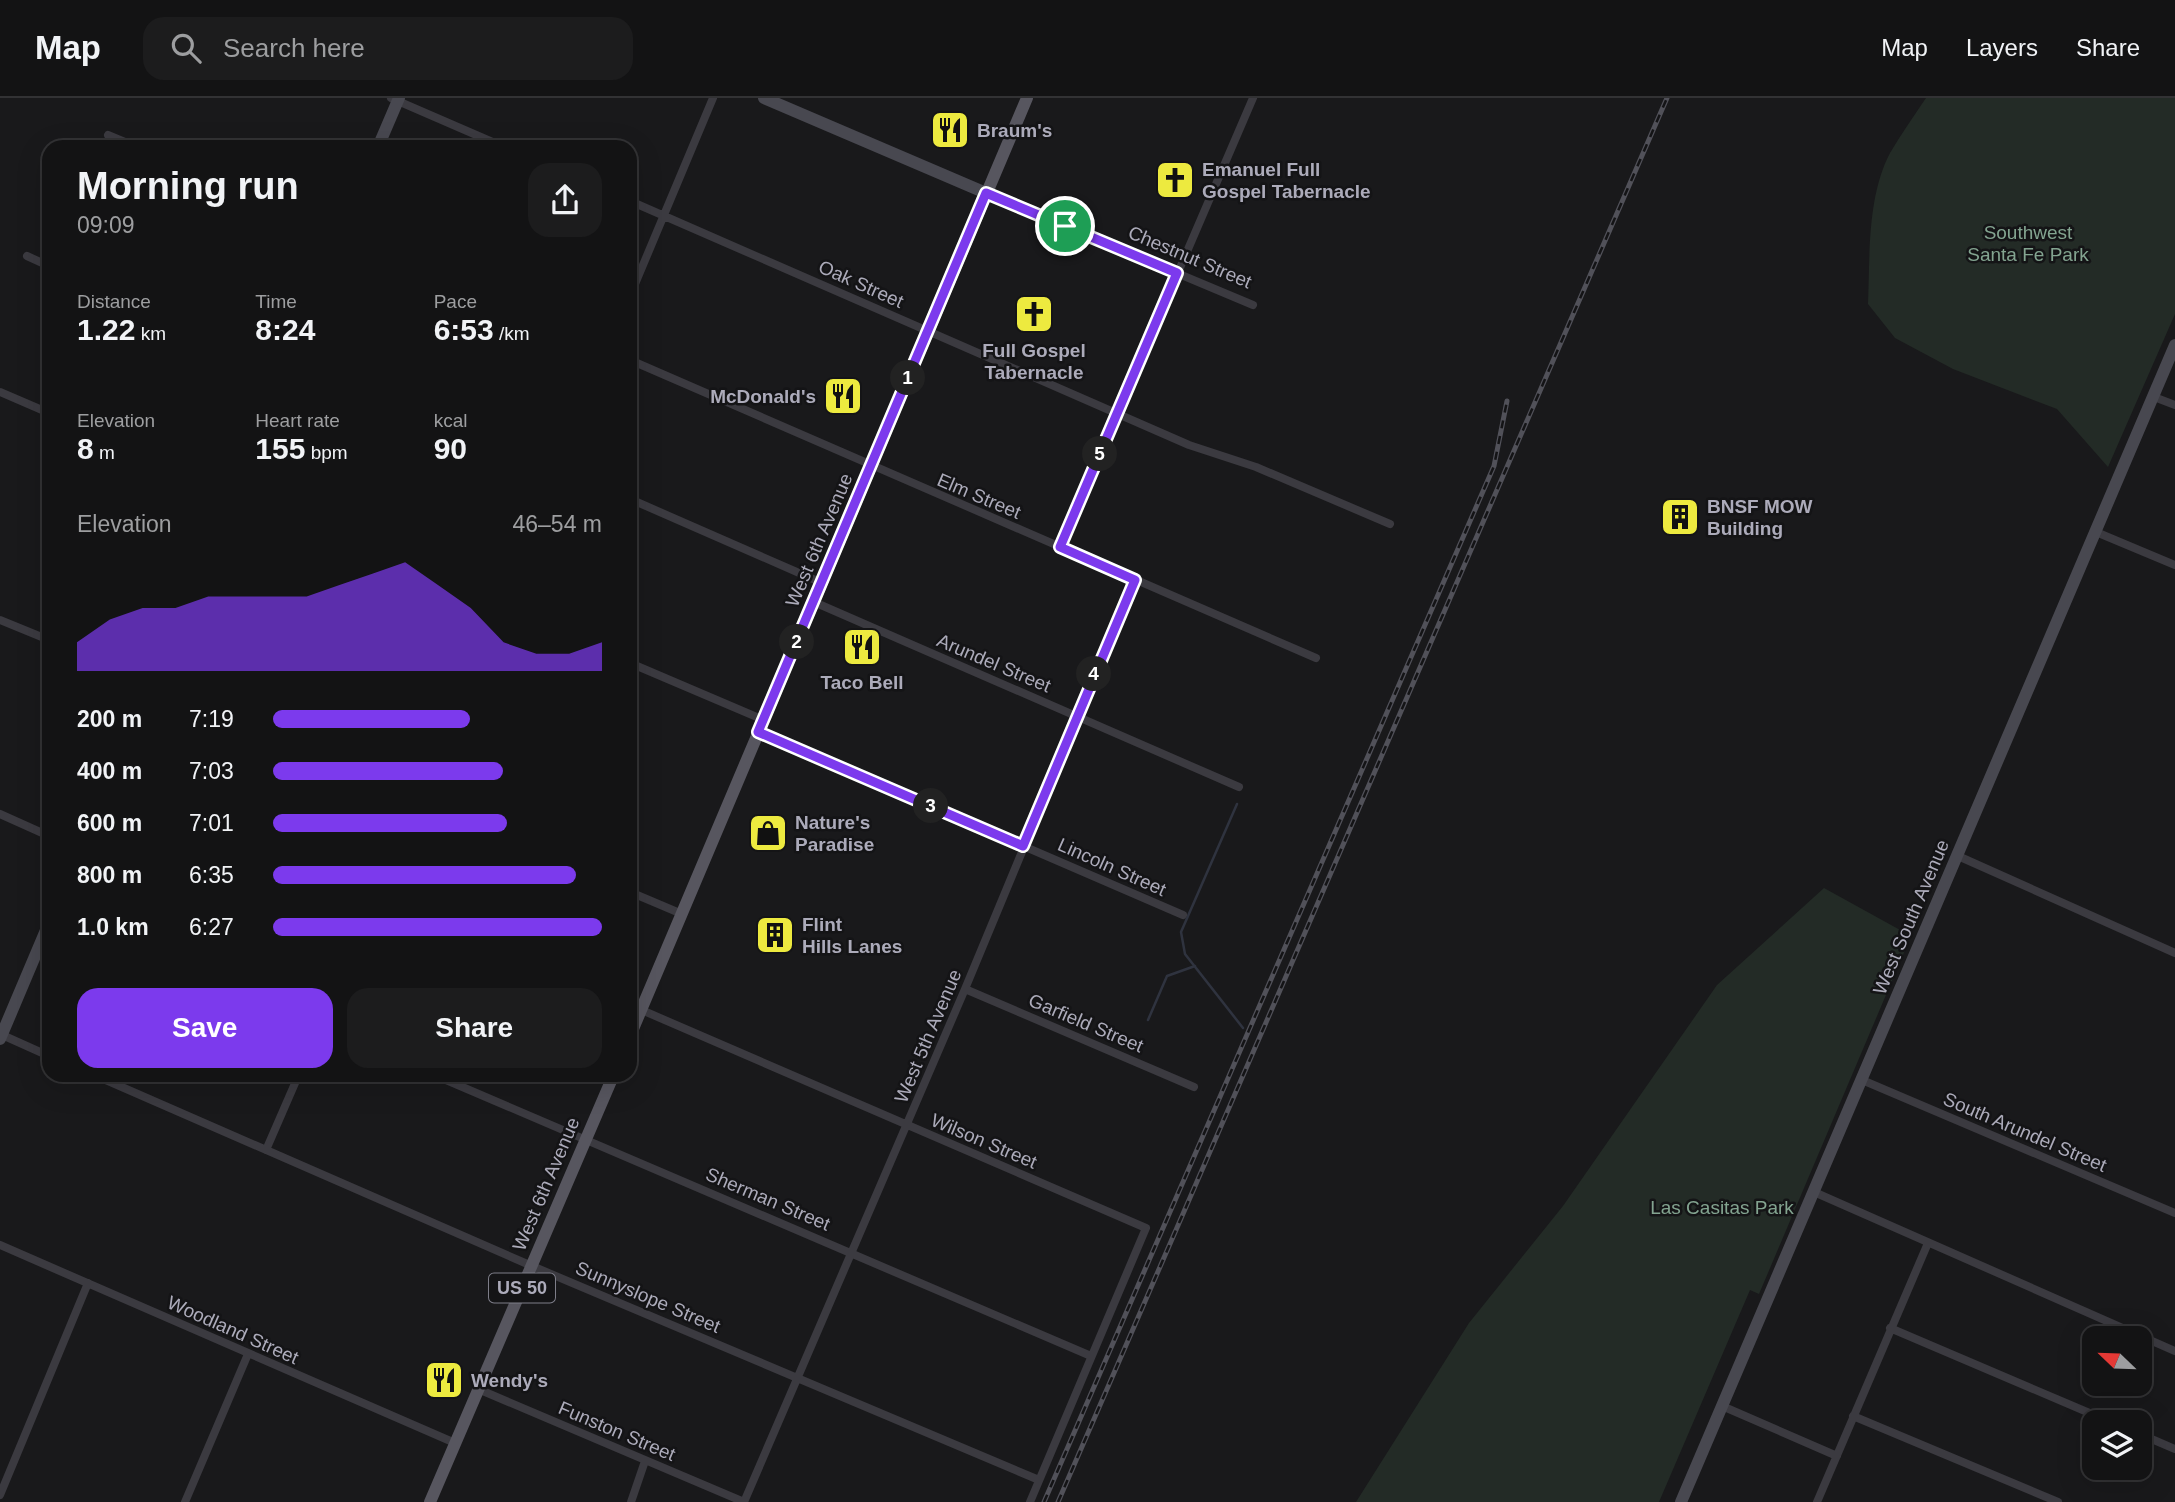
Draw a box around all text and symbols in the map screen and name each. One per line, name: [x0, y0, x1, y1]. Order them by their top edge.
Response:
search box: [143, 17, 633, 80]
text: Map: [35, 29, 101, 66]
icon: search: [167, 29, 205, 67]
text: Search here: [223, 33, 365, 63]
text: Map: [1881, 34, 1928, 61]
text: Layers: [1966, 34, 2038, 61]
text: Share: [2076, 34, 2140, 61]
restaurant icon: Braum's: [929, 109, 971, 151]
place label: Braum's: [977, 120, 1052, 141]
church icon: Emanuel Full Gospel Tabernacle: [1154, 159, 1196, 201]
place label: Emanuel Full Gospel Tabernacle: [1202, 159, 1371, 202]
button: share: [528, 163, 602, 237]
text: Morning run: [77, 165, 299, 207]
pin: [1035, 196, 1095, 256]
icon: arrive: [1046, 207, 1084, 245]
text: 09:09: [77, 212, 135, 238]
street label: Chestnut Street: [1125, 222, 1256, 293]
park label: Southwest Santa Fe Park: [1967, 222, 2089, 265]
street label: Oak Street: [815, 256, 907, 312]
text: Distance: [77, 291, 151, 312]
text: Time: [255, 291, 297, 312]
text: Pace: [434, 291, 477, 312]
church icon: Full Gospel Tabernacle: [1013, 293, 1055, 335]
text: 1.22: [77, 313, 135, 346]
text: 8:24: [255, 313, 315, 346]
text: 6:53: [434, 313, 494, 346]
text: km: [135, 323, 166, 344]
text: /km: [494, 323, 530, 344]
place label: Full Gospel Tabernacle: [982, 340, 1086, 383]
pin: 1: [890, 360, 926, 396]
text: 1: [902, 367, 913, 388]
restaurant icon: McDonald's: [822, 375, 864, 417]
place label: McDonald's: [710, 386, 816, 407]
text: Elevation: [77, 410, 155, 431]
text: Heart rate: [255, 410, 340, 431]
text: kcal: [434, 410, 467, 431]
text: 8: [77, 432, 94, 465]
text: 155: [255, 432, 305, 465]
text: 90: [434, 432, 467, 465]
pin: 5: [1082, 436, 1118, 472]
text: m: [94, 442, 115, 463]
text: bpm: [305, 442, 348, 463]
text: 5: [1094, 443, 1105, 464]
street label: Elm Street: [934, 469, 1025, 523]
street label: West 6th Avenue: [781, 470, 857, 610]
building icon: BNSF MOW Building: [1659, 496, 1701, 538]
place label: BNSF MOW Building: [1707, 496, 1813, 539]
text: Elevation: [77, 511, 172, 537]
text: 46–54 m: [512, 511, 602, 537]
pin: 2: [780, 624, 814, 660]
restaurant icon: Taco Bell: [841, 626, 883, 668]
street label: Arundel Street: [934, 630, 1055, 697]
text: 2: [791, 631, 802, 652]
pin: 4: [1076, 656, 1112, 692]
text: 4: [1088, 663, 1099, 684]
place label: Taco Bell: [820, 672, 904, 693]
text: 200 m: [77, 706, 142, 732]
text: 7:19: [189, 706, 234, 732]
text: 400 m: [77, 758, 142, 784]
text: 7:03: [189, 758, 234, 784]
pin: 3: [914, 788, 948, 824]
text: 3: [925, 795, 936, 816]
text: 600 m: [77, 810, 142, 836]
text: 7:01: [189, 810, 234, 836]
shop icon: Nature's Paradise: [747, 812, 789, 854]
place label: Nature's Paradise: [795, 812, 874, 855]
street label: Lincoln Street: [1055, 834, 1170, 901]
street label: West South Avenue: [1869, 836, 1953, 998]
text: 800 m: [77, 862, 142, 888]
text: 6:35: [189, 862, 234, 888]
text: 1.0 km: [77, 914, 149, 940]
text: 6:27: [189, 914, 234, 940]
building icon: Flint Hills Lanes: [754, 914, 796, 956]
place label: Flint Hills Lanes: [802, 914, 902, 957]
street label: West 5th Avenue: [890, 966, 966, 1106]
button: Save: [77, 988, 333, 1068]
button: Share: [347, 988, 602, 1068]
street label: Garfield Street: [1026, 989, 1147, 1057]
street label: South Arundel Street: [1940, 1088, 2110, 1176]
street label: Wilson Street: [928, 1109, 1041, 1173]
street label: West 6th Avenue: [508, 1114, 584, 1254]
street label: Sherman Street: [703, 1163, 834, 1235]
park label: Las Casitas Park: [1650, 1197, 1794, 1218]
street label: Sunnyslope Street: [572, 1257, 724, 1337]
road number: US 50: [489, 1274, 555, 1302]
street label: Woodland Street: [164, 1292, 302, 1369]
north arrow: [2082, 1326, 2152, 1396]
map controls: [2082, 1326, 2152, 1480]
restaurant icon: Wendy's: [423, 1359, 465, 1401]
place label: Wendy's: [471, 1370, 548, 1391]
street label: Funston Street: [556, 1397, 679, 1465]
button: layers: [2082, 1410, 2152, 1480]

